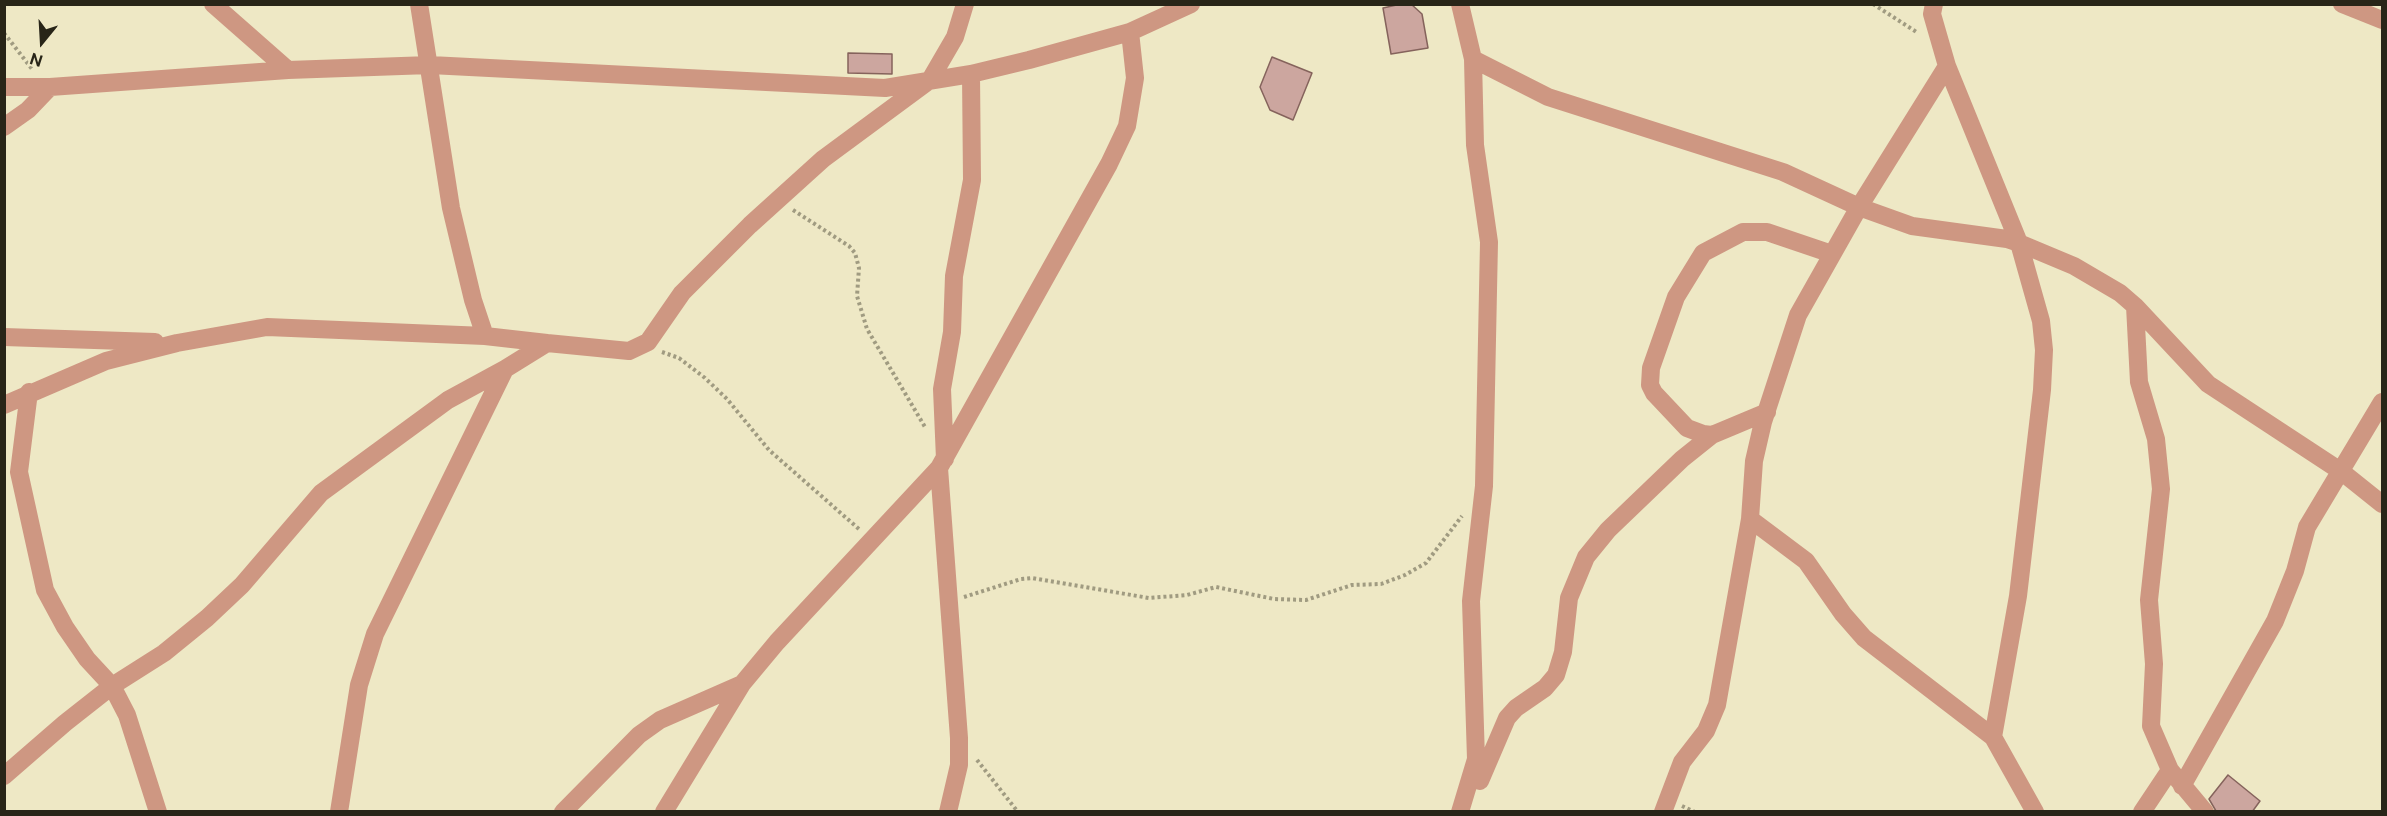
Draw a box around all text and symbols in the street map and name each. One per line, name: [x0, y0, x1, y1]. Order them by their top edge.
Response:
north arrow: [12, 12, 72, 72]
text: N: [27, 49, 45, 71]

